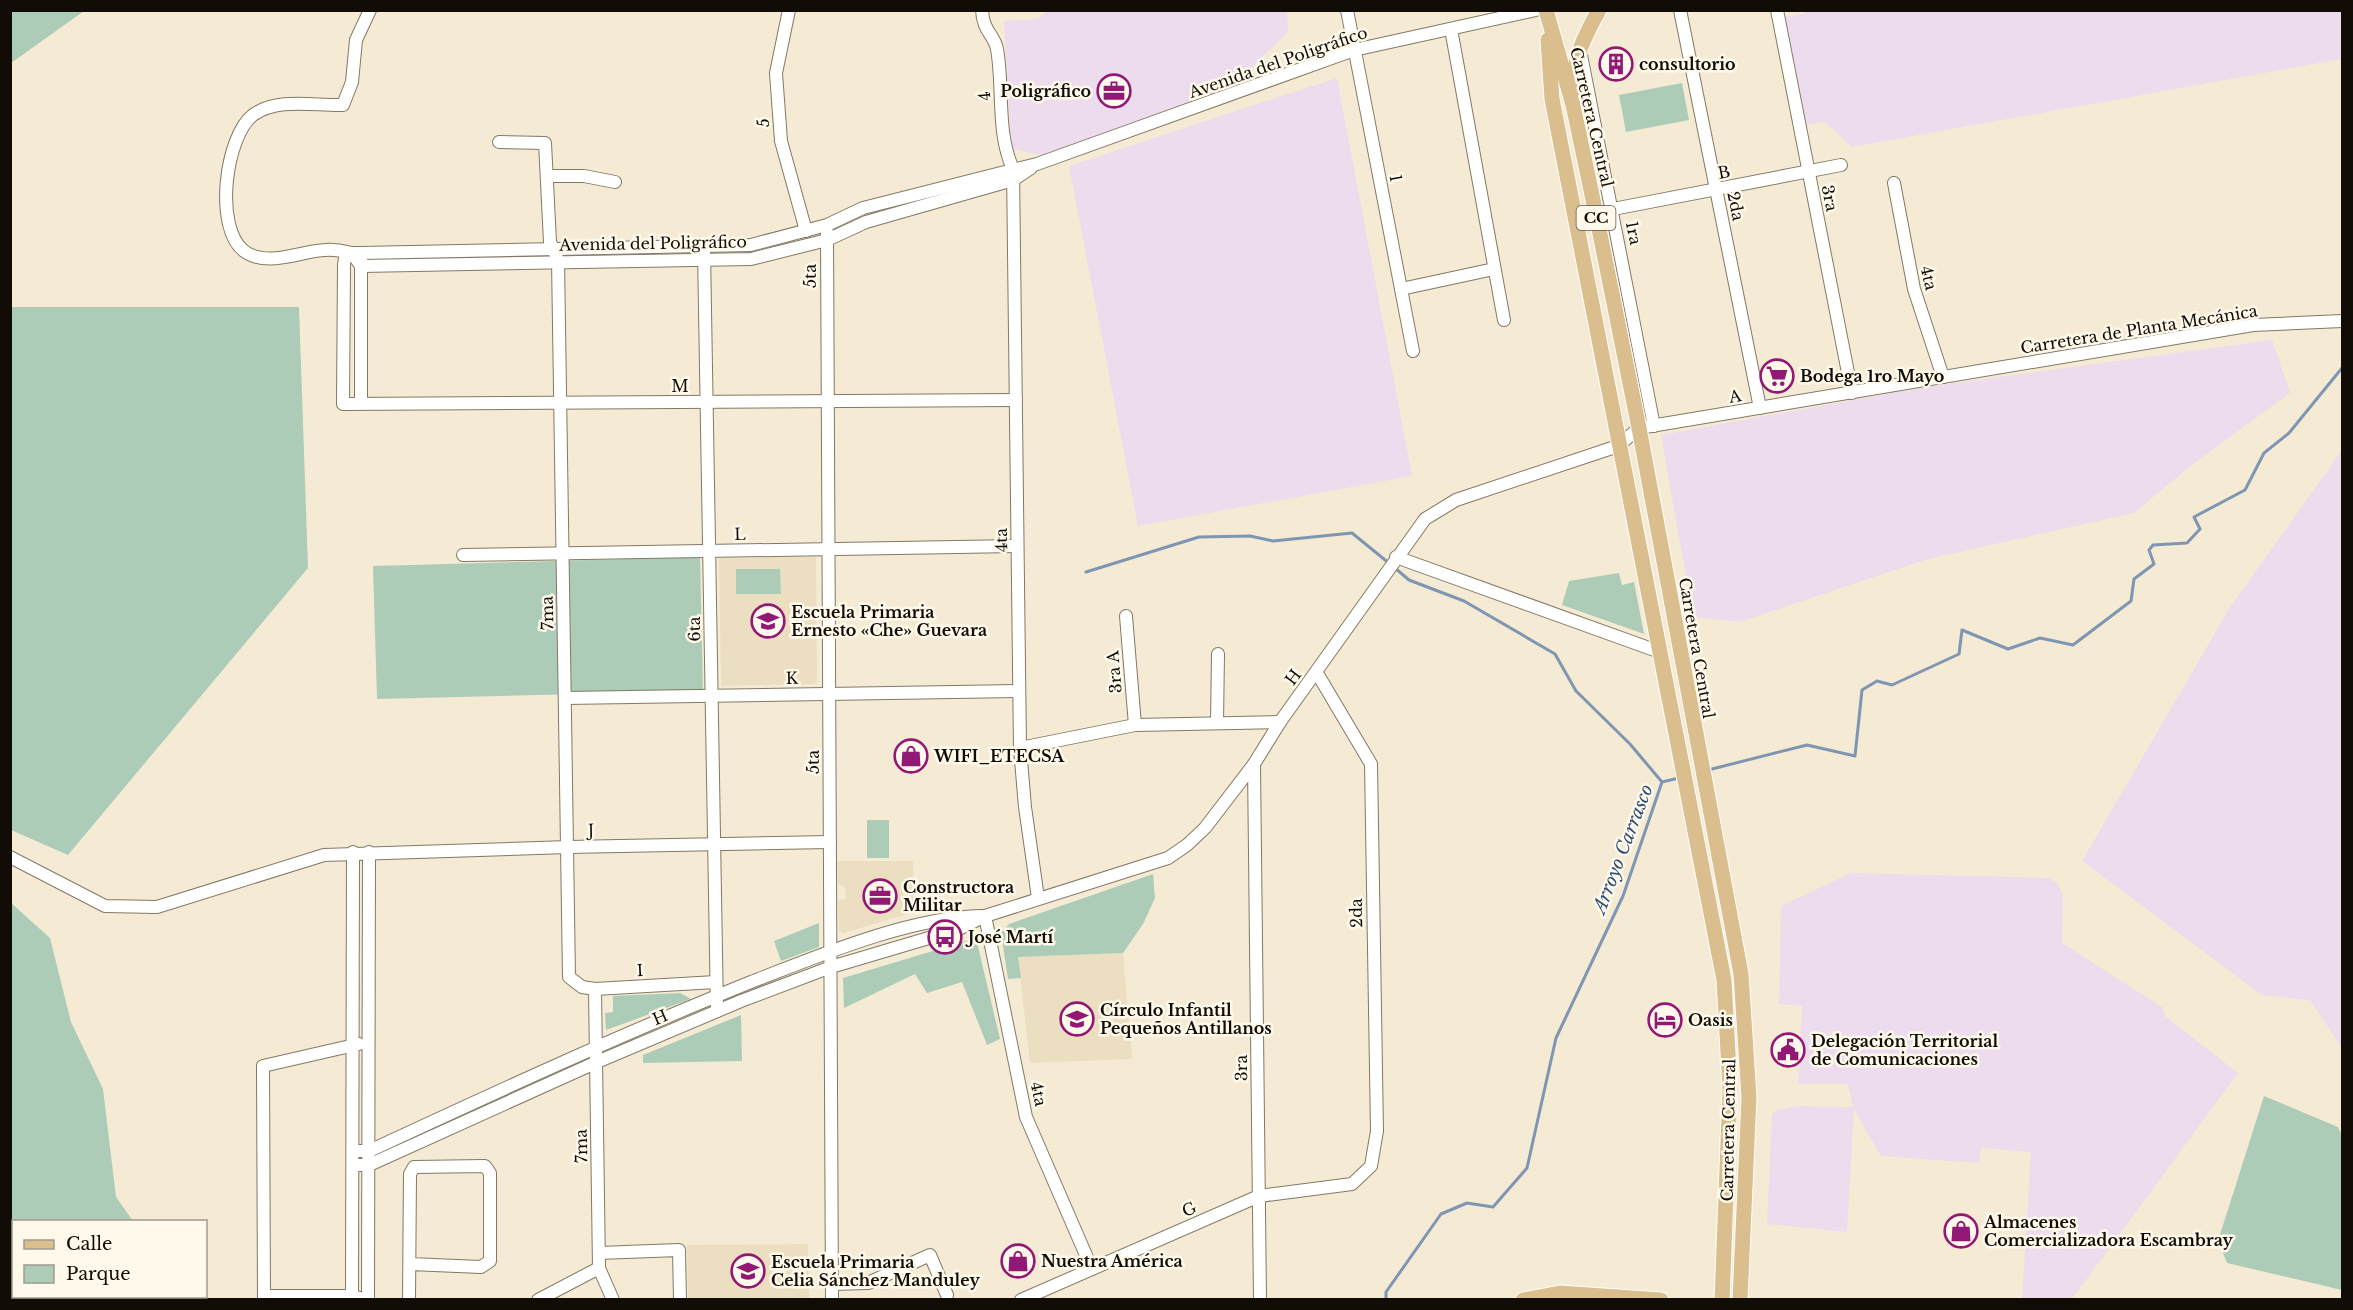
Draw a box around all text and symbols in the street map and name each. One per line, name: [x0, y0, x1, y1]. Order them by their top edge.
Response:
street label: Avenida del Poligráfico: [1185, 22, 1370, 102]
street label: Carretera Central: [1566, 45, 1618, 189]
building icon: consultorio: [1598, 46, 1634, 82]
place label: consultorio: [1639, 54, 1736, 74]
office icon: Poligráfico: [1096, 73, 1132, 109]
place label: Poligráfico: [1000, 81, 1091, 101]
street label: 4: [974, 90, 994, 102]
street label: 5: [753, 118, 773, 128]
street label: B: [1716, 161, 1732, 183]
street label: 1: [1386, 173, 1406, 183]
street label: 3ra: [1818, 183, 1842, 213]
street label: 2da: [1723, 190, 1749, 223]
road number: CC: [1576, 206, 1616, 230]
street label: 1ra: [1622, 219, 1646, 247]
street label: Avenida del Poligráfico: [558, 231, 747, 255]
street label: 5ta: [800, 264, 820, 288]
street label: 4ta: [1917, 264, 1942, 292]
street label: Carretera de Planta Mecánica: [2019, 300, 2259, 358]
supermarket icon: Bodega 1ro Mayo: [1759, 358, 1795, 394]
place label: Bodega 1ro Mayo: [1800, 366, 1944, 386]
street label: M: [671, 376, 689, 396]
street label: A: [1726, 385, 1743, 407]
street label: L: [734, 524, 746, 544]
street label: 4ta: [991, 528, 1011, 552]
street label: Carretera Central: [1675, 576, 1719, 720]
street label: 7ma: [537, 596, 557, 630]
place label: Escuela Primaria Ernesto «Che» Guevara: [791, 602, 987, 640]
school or university icon: Escuela Primaria Ernesto «Che» Guevara: [750, 603, 786, 639]
street label: 6ta: [684, 616, 704, 642]
street label: 3ra A: [1102, 649, 1126, 694]
street label: H: [1281, 665, 1306, 689]
street label: K: [786, 668, 799, 688]
shop icon: WIFI_ETECSA: [893, 738, 929, 774]
place label: WIFI_ETECSA: [933, 746, 1065, 766]
street label: 5ta: [803, 750, 823, 774]
water label: Arroyo Carrasco: [1588, 781, 1658, 919]
street label: J: [586, 820, 594, 840]
place label: Constructora Militar: [903, 877, 1014, 915]
office icon: Constructora Militar: [862, 878, 898, 914]
street label: 2da: [1346, 898, 1366, 928]
bus stop icon: José Martí: [927, 919, 963, 955]
place label: José Martí: [965, 927, 1053, 947]
street label: I: [636, 960, 644, 980]
place label: Círculo Infantil Pequeños Antillanos: [1100, 1000, 1272, 1038]
school or university icon: Círculo Infantil Pequeños Antillanos: [1059, 1001, 1095, 1037]
hotel icon: Oasis: [1647, 1002, 1683, 1038]
street label: H: [649, 1005, 671, 1029]
place label: Oasis: [1688, 1010, 1733, 1030]
place label: Delegación Territorial de Comunicaciones: [1811, 1031, 1998, 1069]
public building icon: Delegación Territorial de Comunicaciones: [1770, 1032, 1806, 1068]
street label: 3ra: [1231, 1055, 1251, 1081]
street label: Carretera Central: [1717, 1058, 1739, 1202]
street label: 4ta: [1027, 1080, 1051, 1108]
street label: 7ma: [571, 1129, 591, 1163]
street label: G: [1179, 1197, 1199, 1221]
place label: Almacenes Comercializadora Escambray: [1983, 1212, 2234, 1250]
shop icon: Almacenes Comercializadora Escambray: [1943, 1213, 1979, 1249]
legend: [12, 1220, 207, 1298]
text: Calle: [66, 1233, 112, 1255]
shop icon: Nuestra América: [1000, 1243, 1036, 1279]
place label: Nuestra América: [1041, 1251, 1183, 1271]
place label: Escuela Primaria Celia Sánchez Manduley: [771, 1252, 980, 1290]
school or university icon: Escuela Primaria Celia Sánchez Manduley: [730, 1253, 766, 1289]
text: Parque: [66, 1263, 131, 1285]

